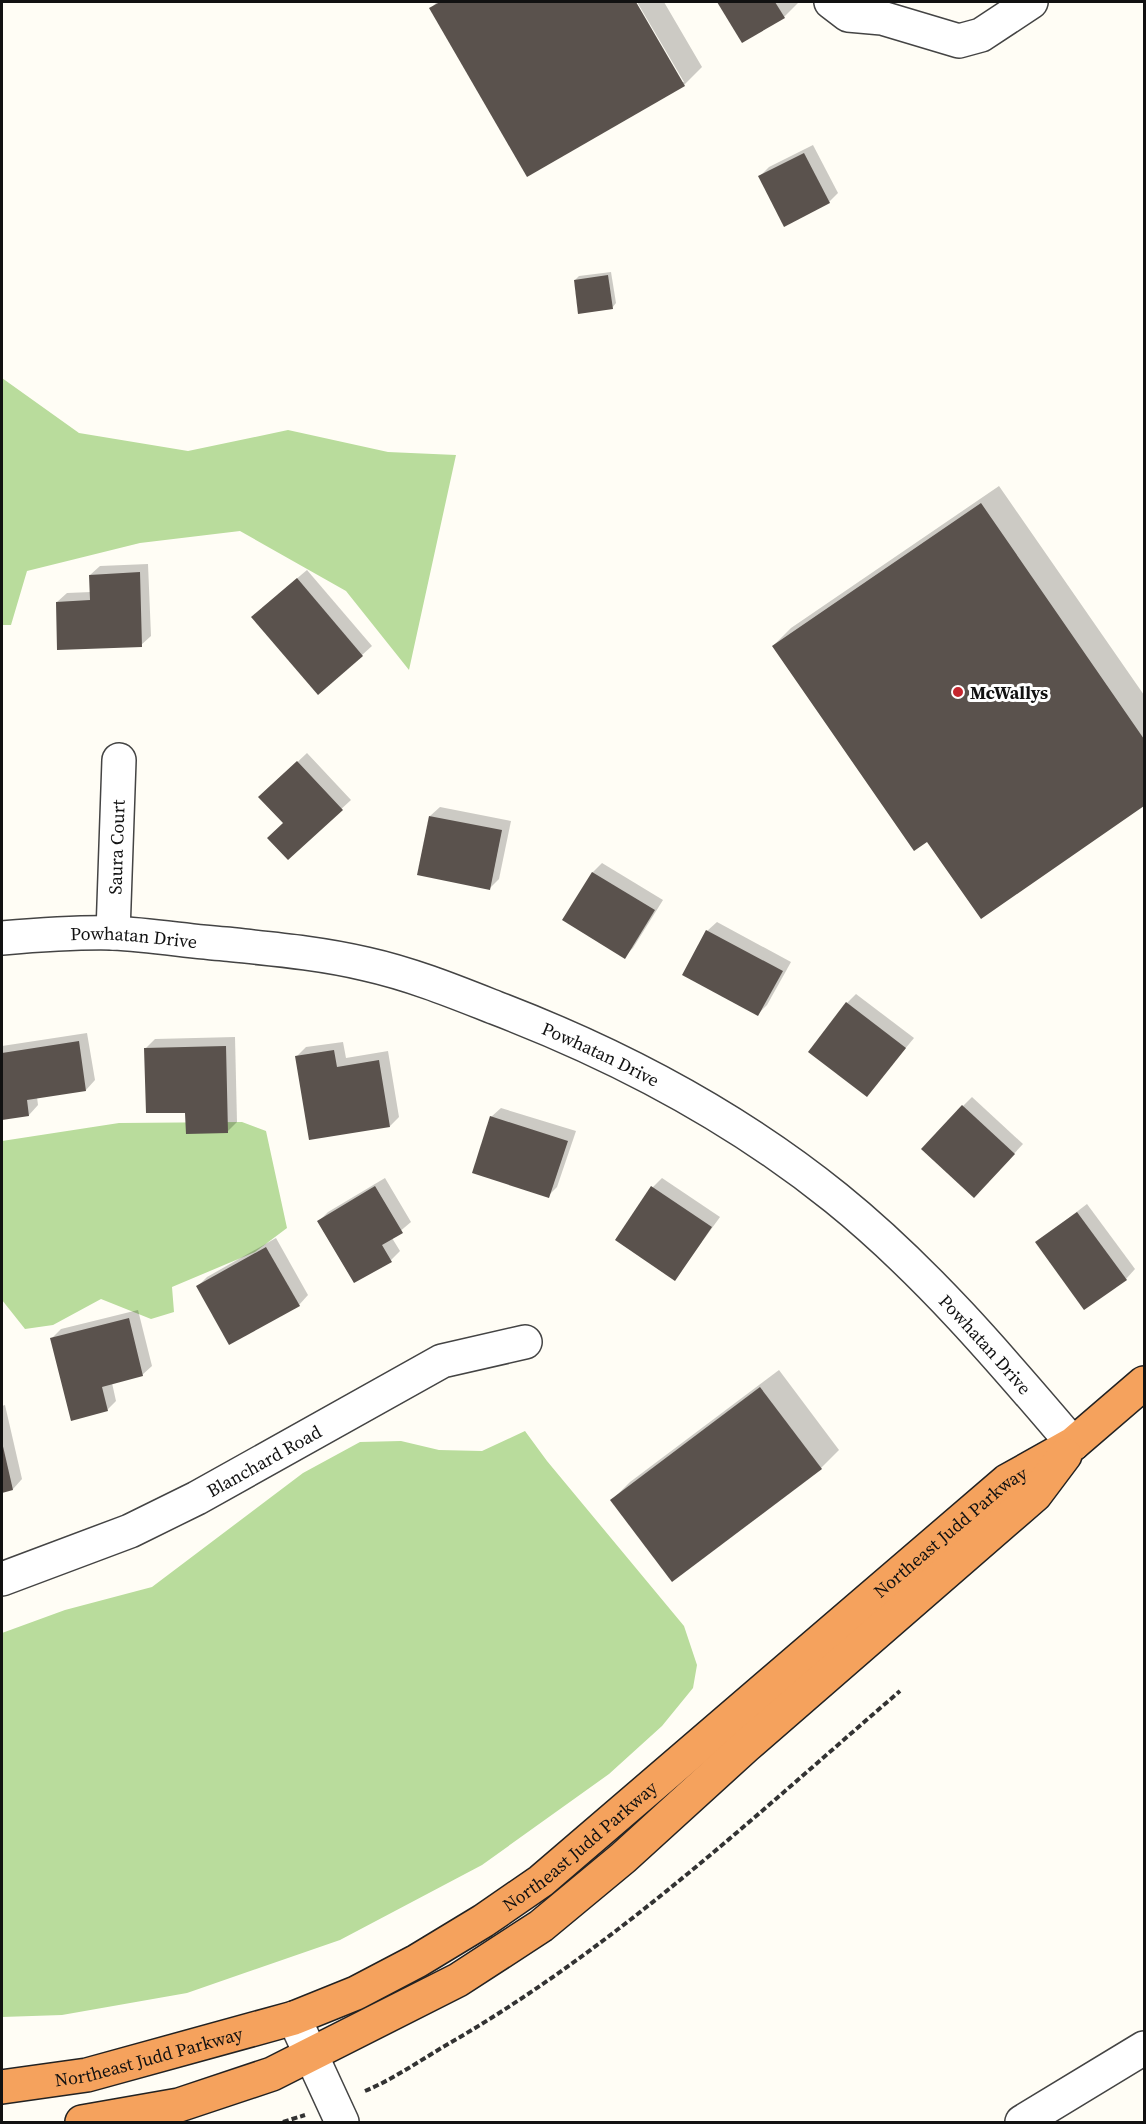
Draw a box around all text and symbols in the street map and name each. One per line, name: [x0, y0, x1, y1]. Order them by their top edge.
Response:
place label: McWallys: [970, 680, 1048, 705]
marker: McWallys: [951, 685, 965, 699]
street label: Saura Court: [102, 799, 130, 895]
street label: Powhatan Drive: [70, 920, 198, 954]
street label: Powhatan Drive: [538, 1015, 664, 1092]
street label: Powhatan Drive: [934, 1288, 1037, 1400]
street label: Blanchard Road: [202, 1419, 326, 1503]
street label: Northeast Judd Parkway: [868, 1460, 1032, 1603]
street label: Northeast Judd Parkway: [497, 1774, 663, 1917]
street label: Northeast Judd Parkway: [53, 2020, 246, 2092]

